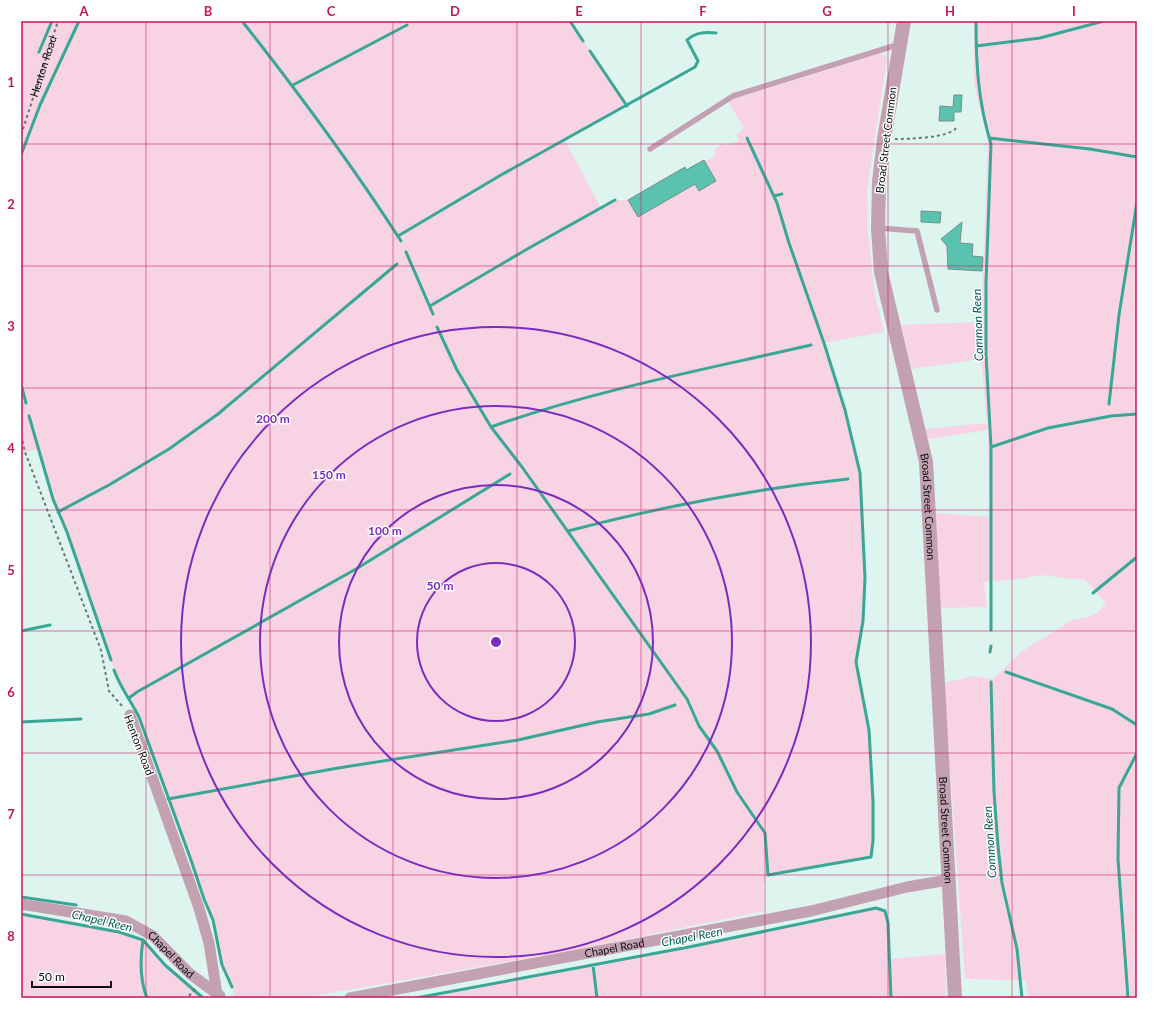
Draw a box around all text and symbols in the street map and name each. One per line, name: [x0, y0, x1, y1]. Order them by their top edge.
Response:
text: A: [78, 3, 89, 19]
text: B: [204, 3, 213, 19]
text: C: [327, 3, 336, 19]
text: D: [450, 3, 460, 19]
text: E: [575, 3, 583, 19]
text: F: [699, 3, 707, 19]
text: G: [822, 3, 832, 19]
text: H: [945, 3, 955, 19]
text: I: [1072, 3, 1076, 19]
street label: Henton Road: [27, 34, 59, 99]
text: 1: [7, 74, 15, 90]
street label: Broad Street Common: [873, 86, 898, 194]
text: 2: [7, 196, 15, 212]
water label: Common Reen: [969, 289, 986, 361]
text: 3: [7, 318, 15, 334]
text: 200 m: [256, 411, 290, 426]
text: 4: [7, 440, 15, 456]
street label: Broad Street Common: [918, 452, 938, 561]
text: 150 m: [312, 467, 346, 482]
text: 100 m: [368, 523, 402, 538]
text: 5: [7, 562, 15, 578]
text: 50 m: [427, 578, 453, 593]
centre of rings: [489, 635, 503, 649]
text: 6: [7, 684, 15, 700]
street label: Henton Road: [122, 713, 157, 777]
street label: Broad Street Common: [937, 776, 956, 884]
water label: Common Reen: [979, 805, 1000, 879]
text: 7: [7, 806, 15, 822]
water label: Chapel Reen: [70, 906, 134, 935]
water label: Chapel Reen: [660, 923, 724, 950]
text: 8: [7, 928, 15, 944]
street label: Chapel Road: [146, 928, 197, 981]
street label: Chapel Road: [583, 936, 645, 960]
scale bar: [32, 963, 111, 989]
text: 50 m: [38, 969, 65, 984]

